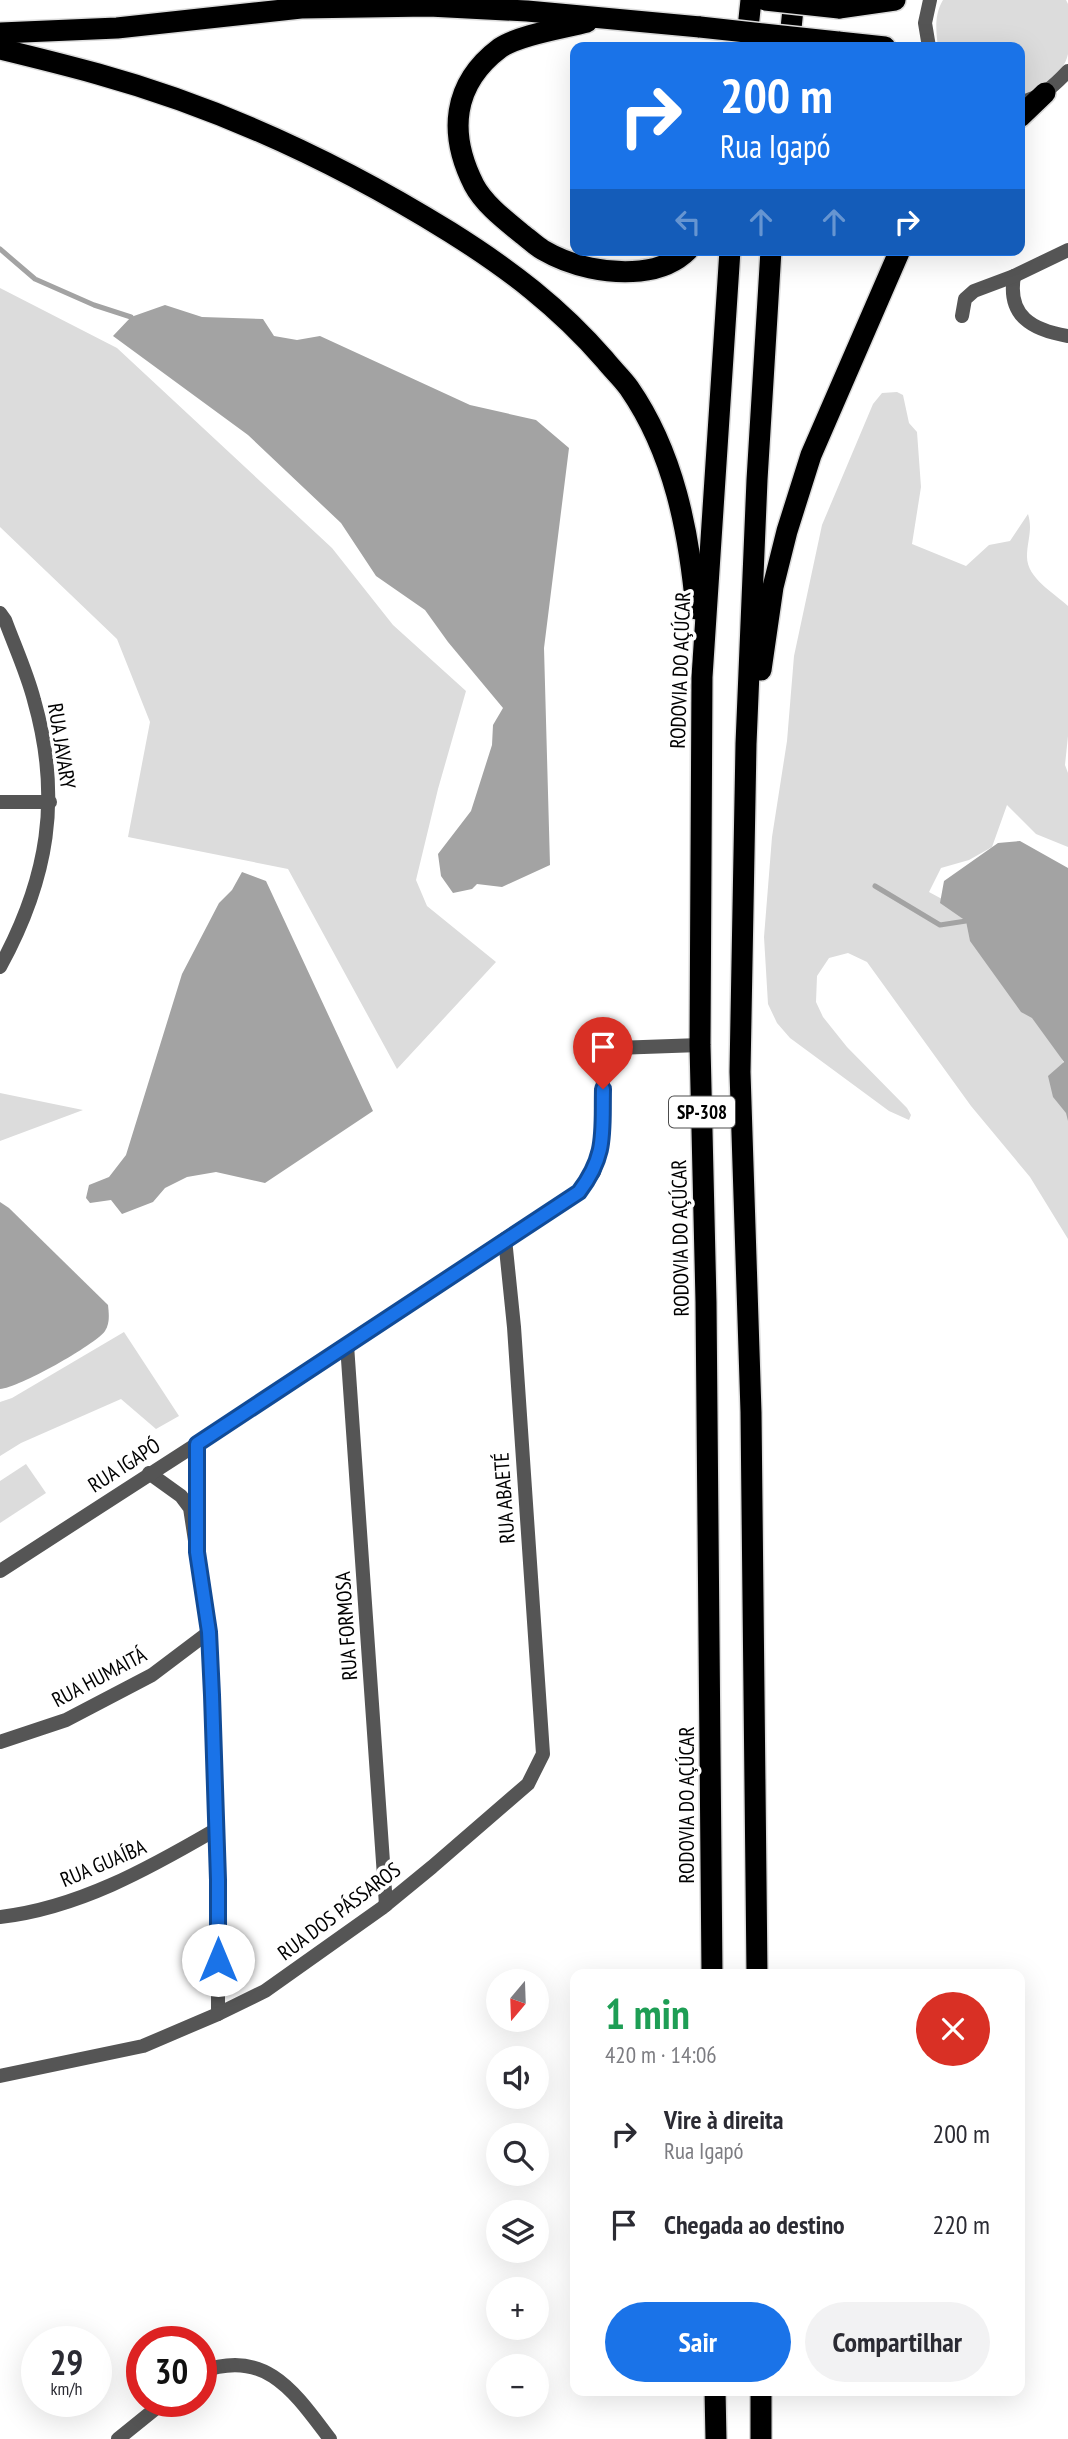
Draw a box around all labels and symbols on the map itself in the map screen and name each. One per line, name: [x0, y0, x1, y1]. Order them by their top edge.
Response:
street label: RODOVIA DO AÇÚCAR: [664, 591, 696, 749]
street label: RUA JAVARY: [42, 701, 82, 791]
pin: [573, 1017, 633, 1089]
road number: SP-308: [669, 1096, 735, 1128]
street label: RODOVIA DO AÇÚCAR: [665, 1159, 695, 1317]
street label: RUA IGAPÓ: [83, 1432, 165, 1498]
street label: RUA ABAETÉ: [487, 1452, 521, 1544]
street label: RUA FORMOSA: [329, 1571, 363, 1681]
street label: RUA HUMAITÁ: [47, 1641, 151, 1713]
street label: RODOVIA DO AÇÚCAR: [673, 1727, 700, 1884]
street label: RUA GUAÍBA: [56, 1833, 150, 1893]
street label: RUA DOS PÁSSAROS: [272, 1856, 406, 1966]
position arrow: [181, 1923, 255, 1997]
north arrow: [486, 1969, 550, 2032]
speed limit sign: 30: [126, 2326, 217, 2417]

